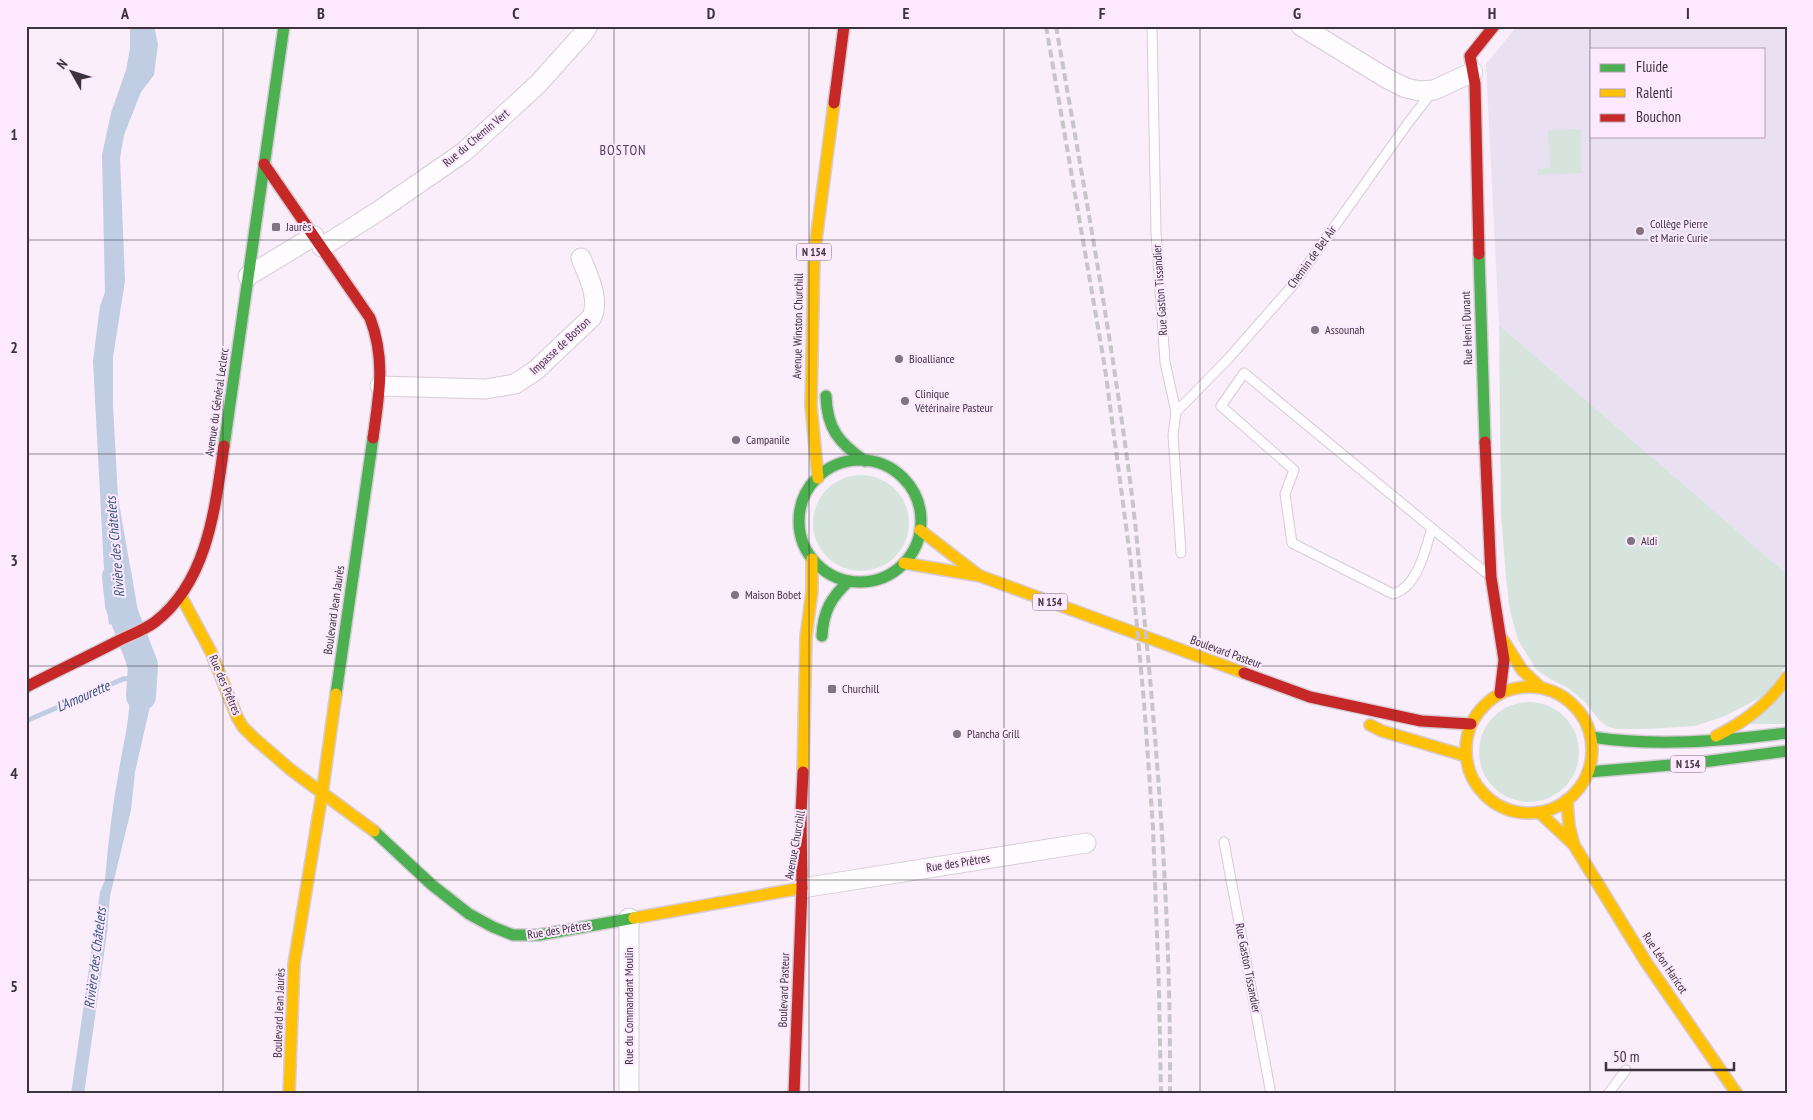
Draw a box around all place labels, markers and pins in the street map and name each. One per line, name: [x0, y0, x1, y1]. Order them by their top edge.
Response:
place label: Collège Pierre et Marie Curie: [1650, 216, 1708, 245]
place label: Jaurès: [285, 219, 311, 234]
marker: Jaurès: [270, 221, 282, 233]
marker: Collège Pierre et Marie Curie: [1634, 225, 1646, 237]
place label: Assounah: [1325, 322, 1365, 337]
marker: Assounah: [1309, 324, 1321, 336]
place label: Bioalliance: [909, 351, 955, 366]
marker: Bioalliance: [893, 353, 905, 365]
place label: Clinique Vétérinaire Pasteur: [914, 386, 994, 415]
marker: Clinique Vétérinaire Pasteur: [899, 395, 911, 407]
place label: Campanile: [746, 432, 790, 447]
marker: Campanile: [730, 434, 742, 446]
place label: Aldi: [1641, 533, 1657, 548]
marker: Aldi: [1625, 535, 1637, 547]
place label: Maison Bobet: [745, 587, 802, 602]
marker: Maison Bobet: [729, 589, 741, 601]
place label: Churchill: [842, 681, 879, 696]
marker: Churchill: [826, 683, 838, 695]
place label: Plancha Grill: [967, 726, 1020, 741]
marker: Plancha Grill: [951, 728, 963, 740]

